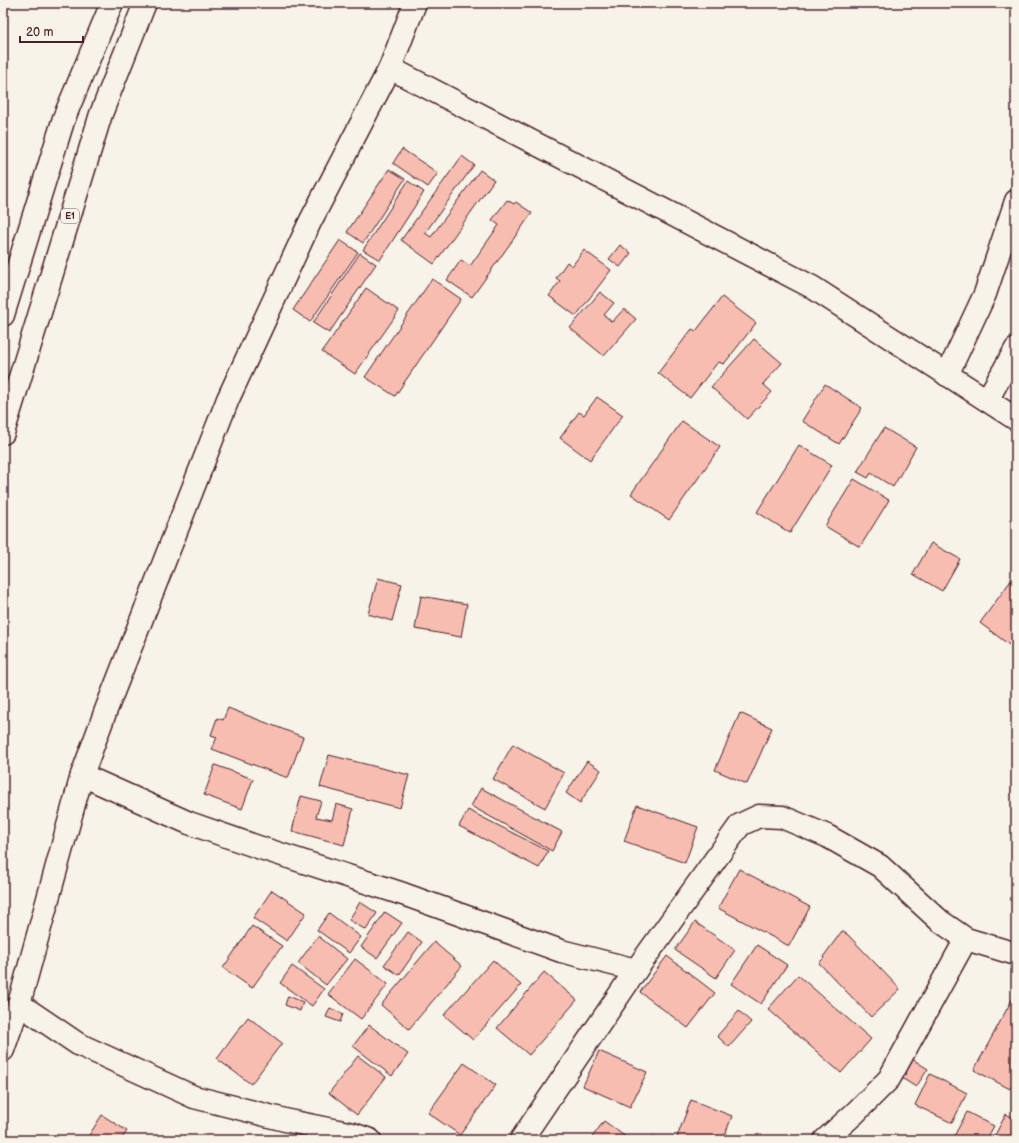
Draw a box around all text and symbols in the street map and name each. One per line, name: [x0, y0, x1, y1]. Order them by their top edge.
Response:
scale bar: [20, 18, 83, 44]
text: 20 m: [26, 25, 53, 40]
road number: E1: [61, 209, 79, 223]

